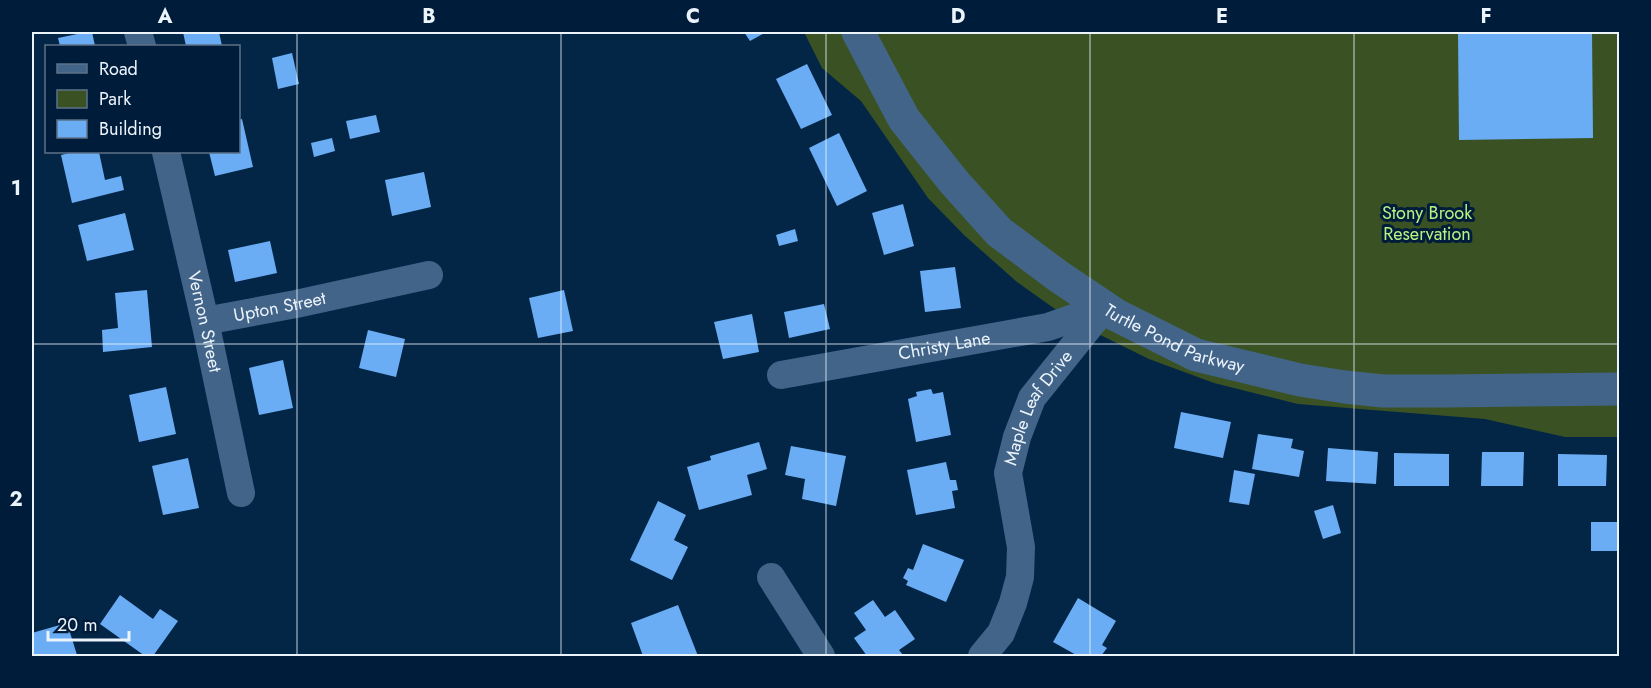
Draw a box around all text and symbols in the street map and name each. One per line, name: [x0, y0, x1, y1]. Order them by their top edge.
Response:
text: A: [157, 2, 173, 31]
text: B: [422, 2, 436, 31]
text: C: [686, 2, 700, 31]
text: D: [951, 2, 965, 31]
text: E: [1216, 2, 1228, 31]
text: F: [1480, 2, 1492, 31]
legend: [45, 45, 240, 153]
text: Road: [99, 56, 138, 82]
text: Park: [99, 86, 131, 112]
text: Building: [99, 116, 162, 142]
text: 1: [11, 174, 21, 203]
park label: Stony Brook Reservation: [1382, 200, 1472, 247]
street label: Vernon Street: [181, 268, 229, 375]
street label: Upton Street: [231, 285, 329, 328]
street label: Turtle Pond Parkway: [1099, 297, 1247, 379]
street label: Christy Lane: [896, 325, 993, 367]
street label: Maple Leaf Drive: [997, 344, 1079, 468]
text: 2: [9, 485, 23, 514]
scale bar: [48, 604, 129, 642]
text: 20 m: [57, 612, 97, 638]

